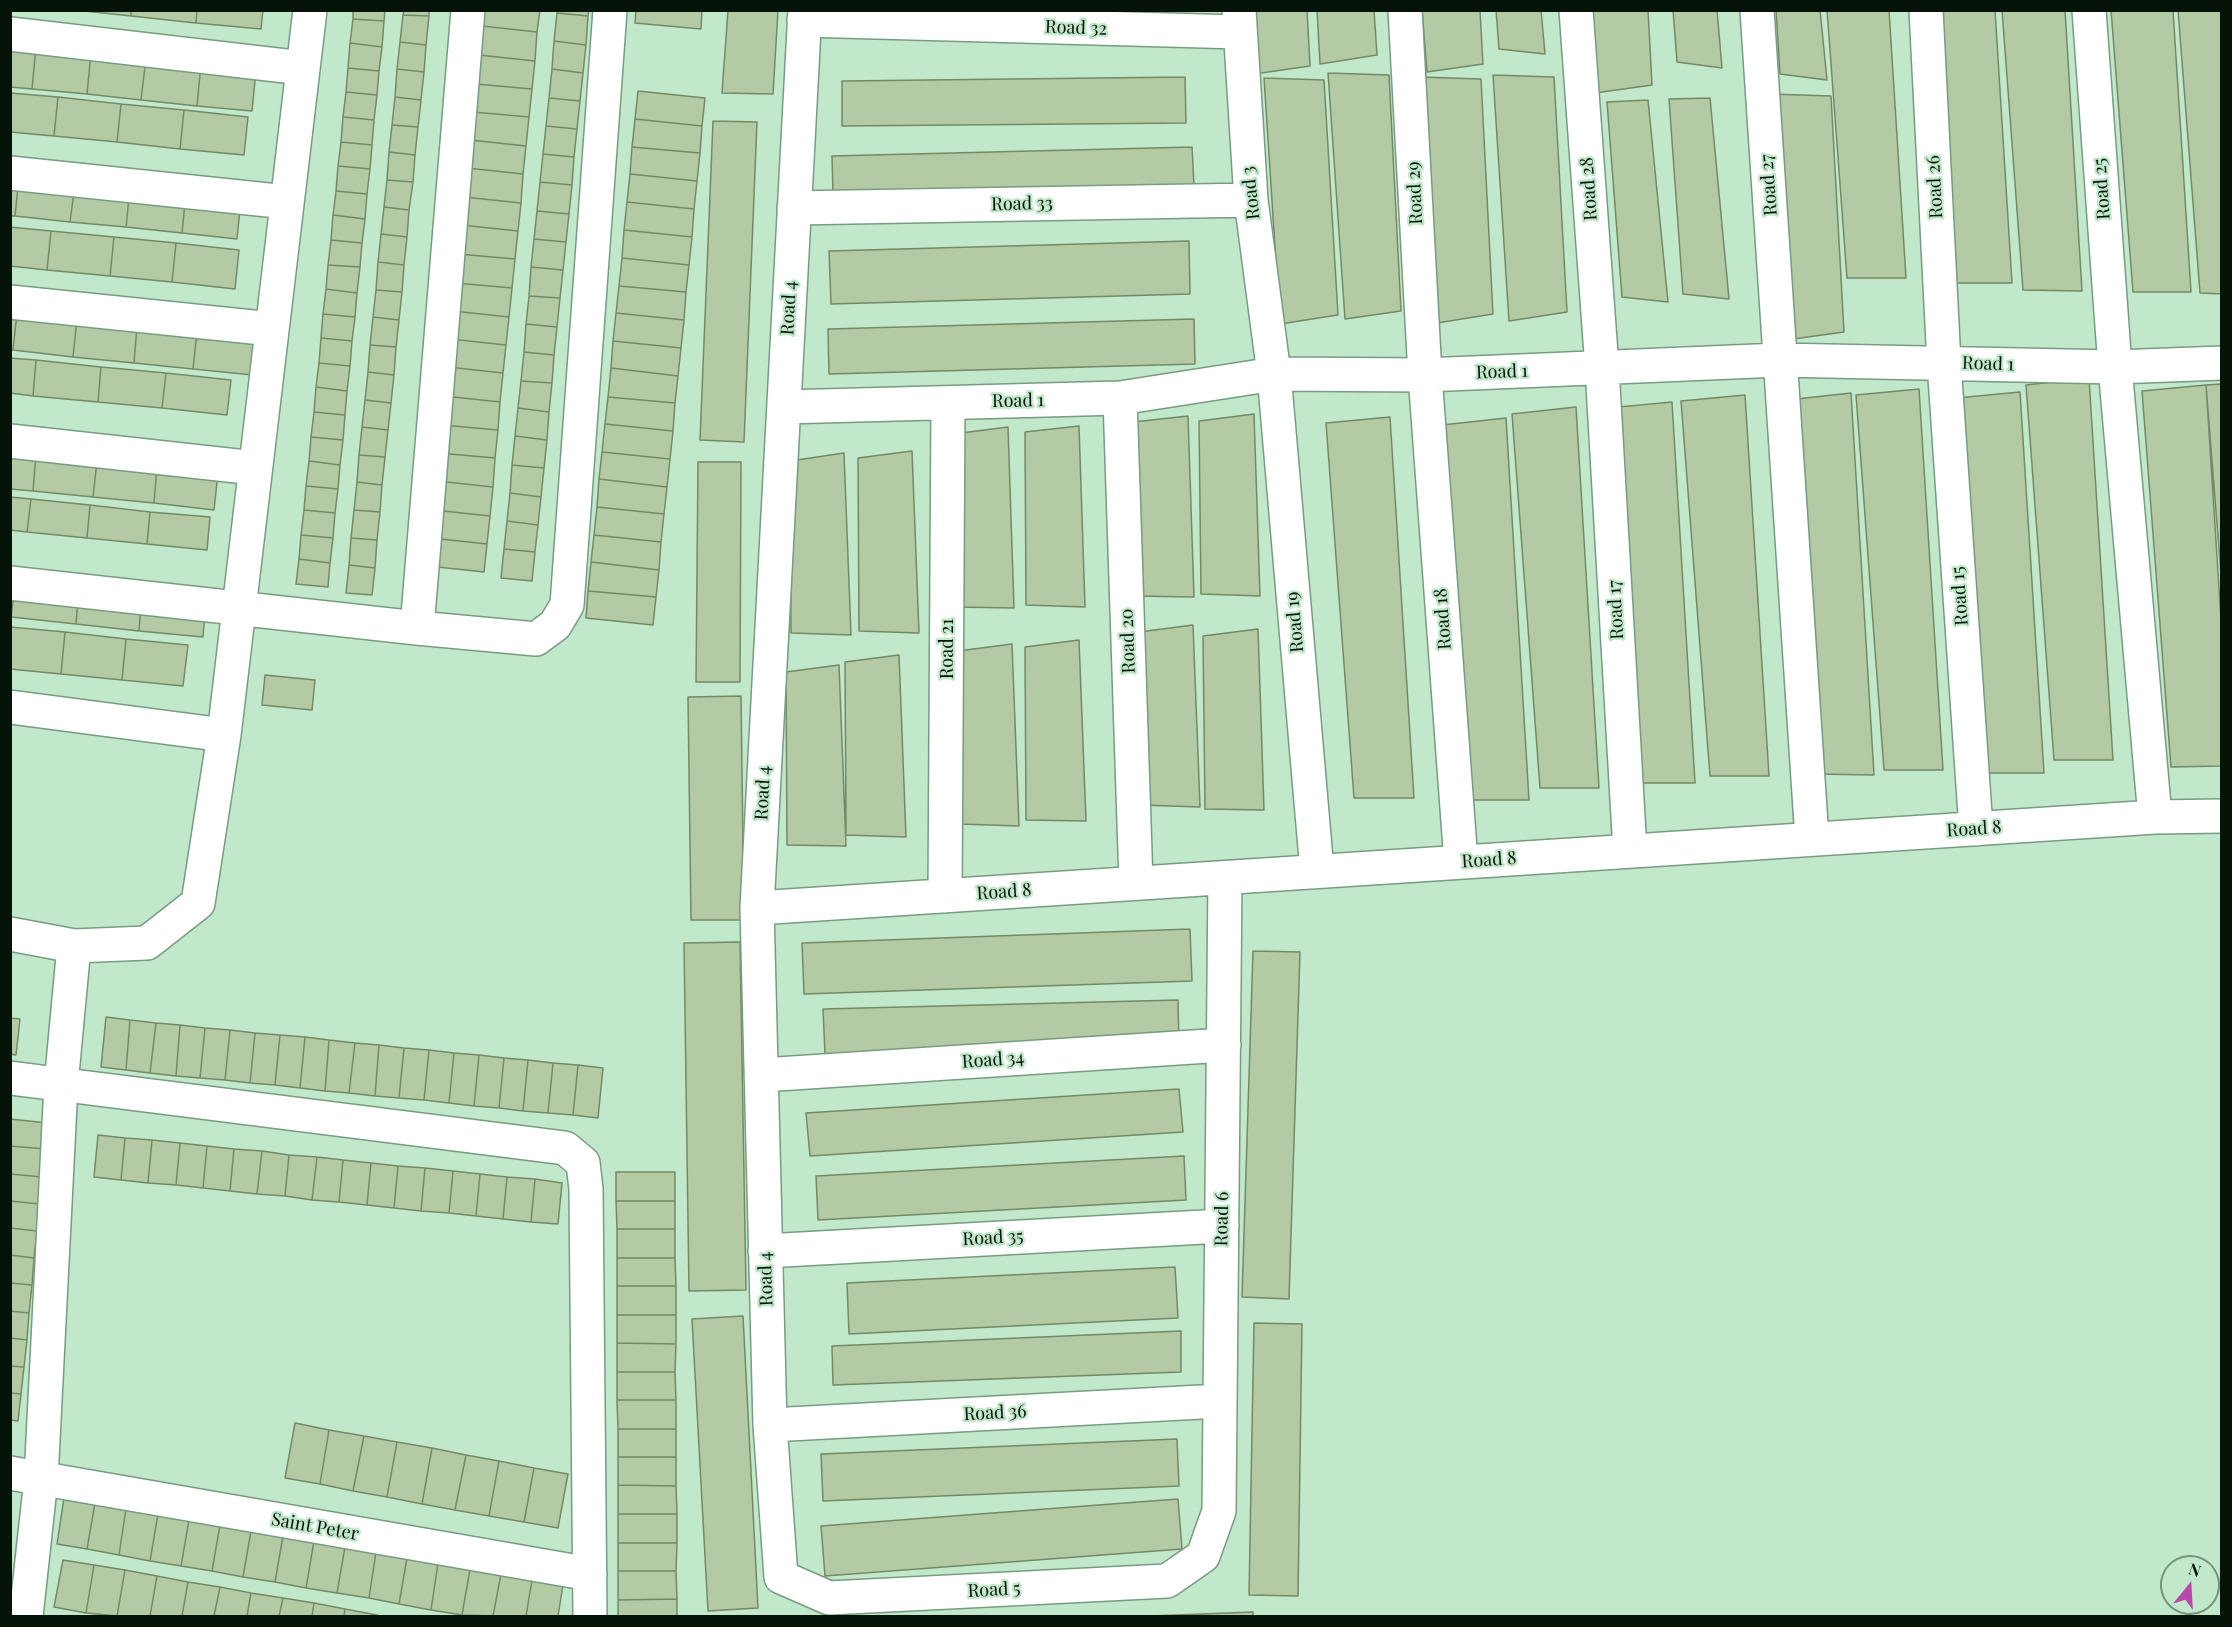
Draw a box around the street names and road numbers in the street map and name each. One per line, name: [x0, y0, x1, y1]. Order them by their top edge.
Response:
street label: Road 32: [1045, 16, 1107, 40]
street label: Road 27: [1756, 154, 1782, 216]
street label: Road 26: [1923, 155, 1947, 219]
street label: Road 28: [1576, 157, 1602, 221]
street label: Road 25: [2089, 158, 2115, 220]
street label: Road 29: [1403, 161, 1427, 225]
street label: Road 3: [1237, 165, 1265, 221]
street label: Road 33: [991, 193, 1053, 215]
street label: Road 4: [777, 280, 801, 336]
street label: Road 1: [1962, 352, 2014, 376]
street label: Road 1: [1476, 360, 1528, 384]
street label: Road 1: [992, 390, 1044, 412]
street label: Road 15: [1947, 566, 1973, 626]
street label: Road 17: [1604, 580, 1628, 640]
street label: Road 18: [1430, 588, 1456, 650]
street label: Road 19: [1282, 591, 1308, 653]
street label: Road 20: [1116, 608, 1140, 674]
street label: Road 21: [936, 619, 958, 679]
street label: Road 4: [751, 765, 775, 821]
street label: Road 8: [1946, 816, 2002, 842]
street label: Road 8: [1461, 847, 1517, 873]
street label: Road 8: [976, 879, 1032, 905]
street label: Road 34: [961, 1047, 1025, 1073]
street label: Road 6: [1211, 1191, 1233, 1247]
street label: Road 35: [962, 1226, 1024, 1250]
street label: Road 4: [754, 1251, 778, 1307]
street label: Road 36: [963, 1401, 1027, 1425]
street label: Saint Peter: [270, 1509, 360, 1545]
street label: Road 5: [967, 1578, 1021, 1602]

